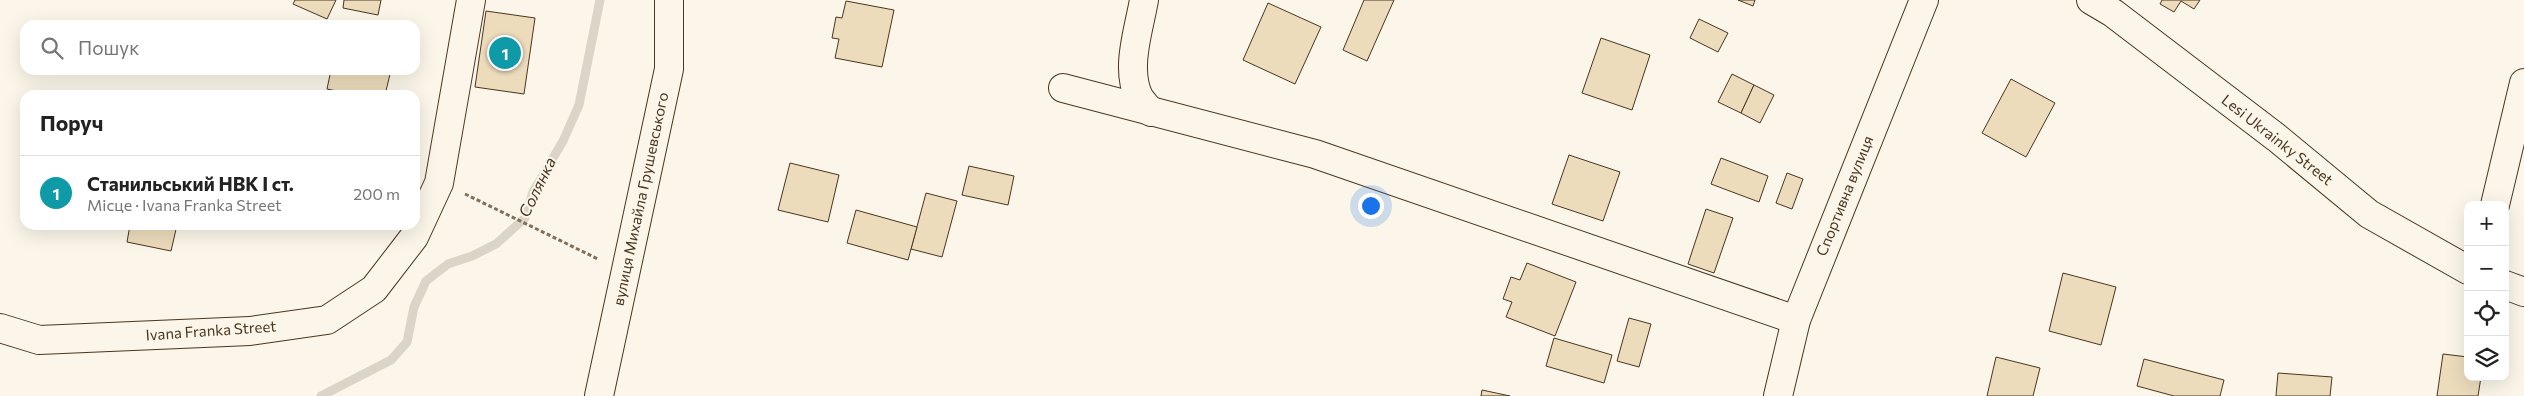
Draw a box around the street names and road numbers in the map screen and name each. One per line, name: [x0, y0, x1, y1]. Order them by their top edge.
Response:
street label: вулиця Михайла Грушевського: [609, 90, 671, 307]
street label: Lesi Ukrainky Street: [2218, 90, 2337, 188]
street label: Спортивна вулиця: [1812, 133, 1876, 258]
street label: Ivana Franka Street: [145, 316, 277, 344]

